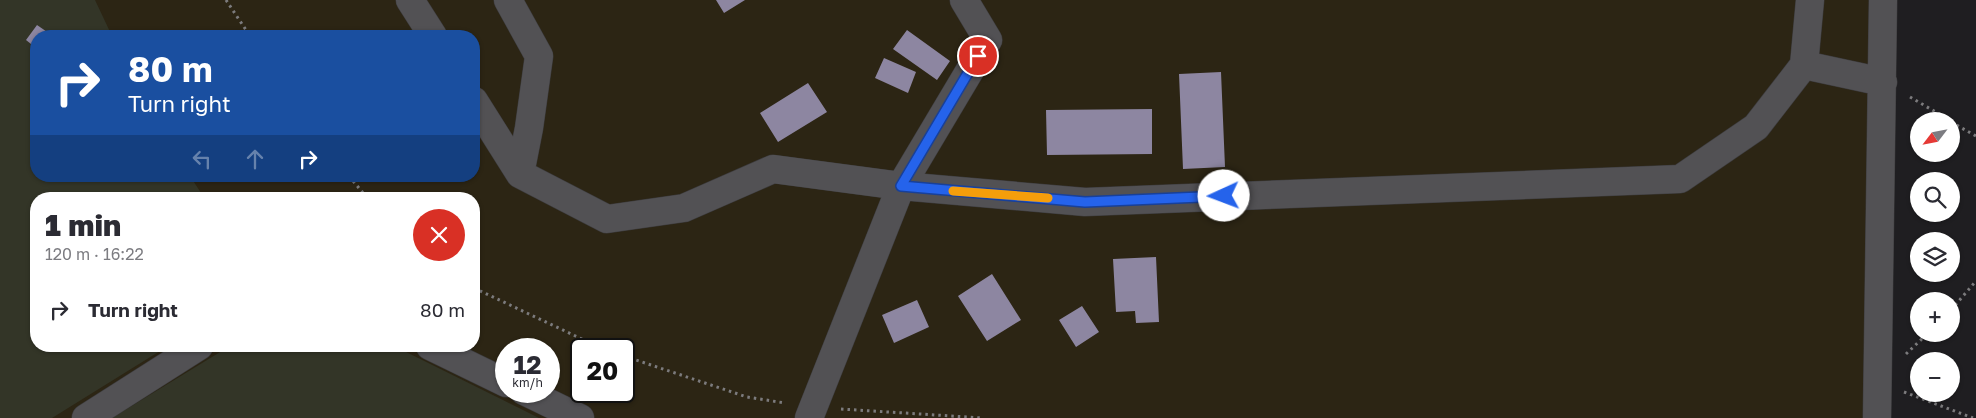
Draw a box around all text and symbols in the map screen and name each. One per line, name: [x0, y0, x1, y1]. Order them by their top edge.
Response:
pin: [957, 35, 999, 77]
icon: arrive: [964, 42, 992, 70]
text: 80 m: [128, 48, 213, 90]
icon: right: [45, 50, 110, 115]
text: Turn right: [128, 90, 231, 117]
north arrow: [1910, 112, 1960, 162]
map controls: [1910, 112, 1960, 402]
icon: left: [188, 145, 216, 173]
icon: ahead: [241, 145, 269, 173]
icon: right: [294, 145, 322, 173]
position arrow: [1197, 169, 1249, 221]
button: search: [1910, 172, 1960, 222]
text: 1 min: [45, 207, 121, 243]
button: close: [413, 209, 465, 261]
button: layers: [1910, 232, 1960, 282]
text: 120 m · 16:22: [45, 244, 144, 264]
button: +: [1910, 292, 1960, 342]
icon: right: [45, 296, 73, 324]
text: Turn right: [88, 298, 178, 321]
text: 80 m: [420, 298, 465, 321]
speed limit sign: 20: [570, 338, 635, 403]
text: 12: [513, 349, 542, 380]
button: −: [1910, 352, 1960, 402]
text: km/h: [512, 375, 543, 390]

